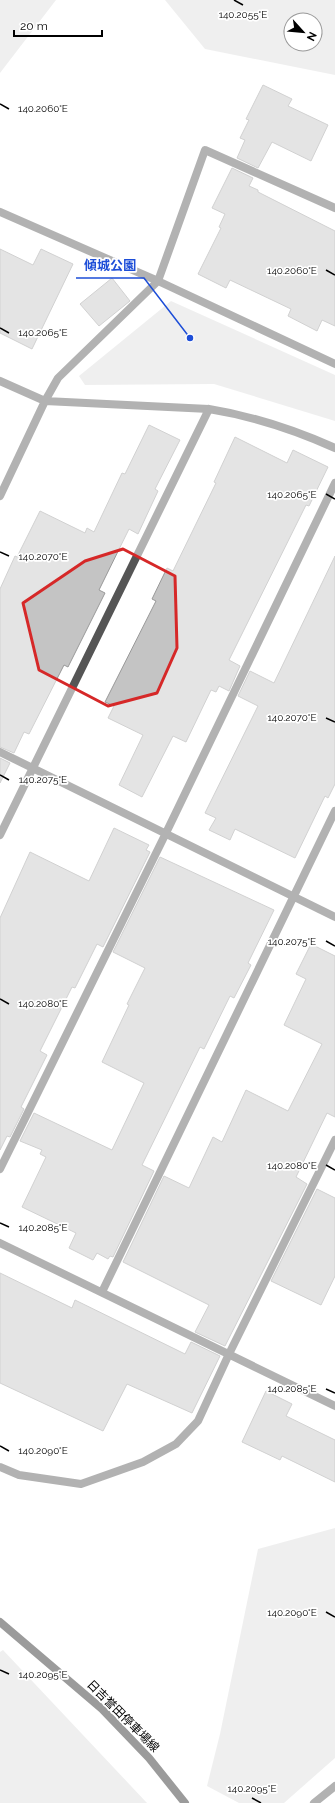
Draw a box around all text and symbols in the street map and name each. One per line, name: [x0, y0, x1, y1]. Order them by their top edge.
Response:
text: 140.2055°E: [219, 9, 267, 20]
scale bar: [14, 12, 102, 38]
north arrow: [283, 12, 323, 52]
text: 20 m: [20, 19, 48, 33]
text: N: [304, 30, 319, 43]
text: 140.2060°E: [18, 103, 68, 114]
callout: 傾城公園: [76, 253, 144, 278]
text: 傾城公園: [84, 258, 136, 273]
text: 140.2060°E: [267, 265, 317, 276]
text: 140.2065°E: [18, 327, 68, 338]
text: 140.2065°E: [267, 489, 317, 500]
text: 140.2070°E: [19, 551, 67, 562]
text: 140.2070°E: [268, 712, 316, 723]
text: 140.2075°E: [19, 774, 67, 785]
text: 140.2075°E: [268, 936, 316, 947]
text: 140.2080°E: [18, 998, 68, 1009]
text: 140.2080°E: [267, 1160, 317, 1171]
text: 140.2085°E: [18, 1222, 68, 1233]
text: 140.2085°E: [267, 1383, 317, 1394]
text: 140.2090°E: [18, 1445, 68, 1456]
text: 140.2090°E: [267, 1607, 317, 1618]
text: 140.2095°E: [18, 1669, 68, 1680]
street label: 日吉誉田停車場線: [84, 1677, 162, 1755]
text: 140.2095°E: [227, 1783, 277, 1794]

